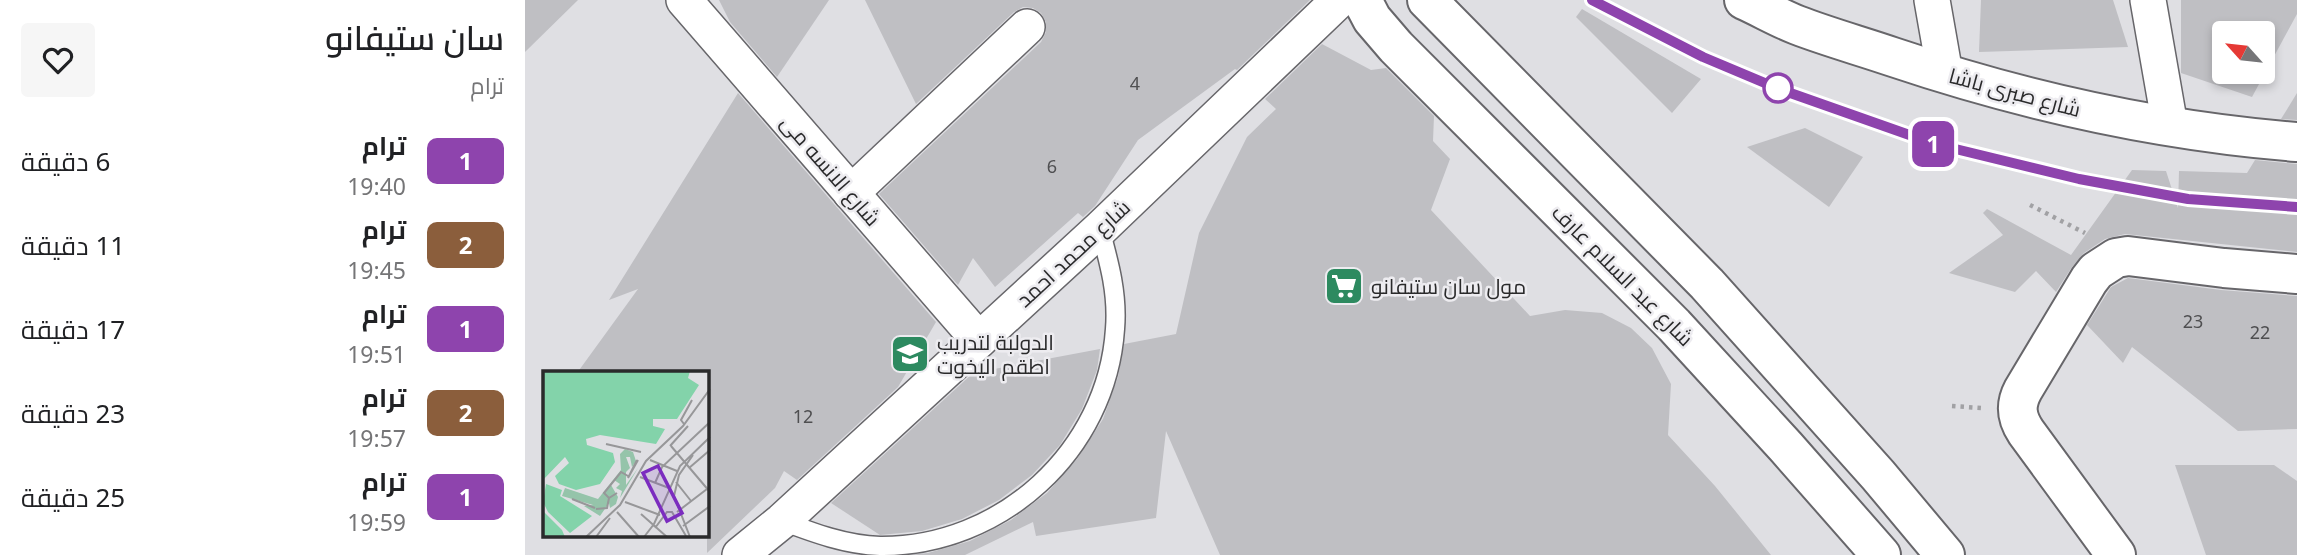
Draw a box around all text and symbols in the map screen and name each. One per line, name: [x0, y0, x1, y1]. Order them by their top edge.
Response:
text: سان ستيفانو: [325, 15, 504, 60]
north arrow: [2212, 21, 2275, 84]
map controls: [2212, 21, 2275, 84]
button: heart: [21, 23, 95, 97]
street label: شارع صبرى باشا: [1946, 61, 2084, 124]
text: ترام: [470, 69, 504, 101]
house number: 4: [1130, 71, 1140, 95]
unlabelled marker: [1763, 73, 1793, 103]
street label: شارع الانسه مى: [774, 109, 887, 232]
line badge: 1: [1910, 121, 1956, 167]
text: ترام: [362, 127, 406, 163]
text: 1: [1926, 127, 1940, 160]
text: 6 دقيقة: [21, 143, 110, 179]
text: 1: [459, 144, 472, 177]
house number: 6: [1047, 154, 1057, 178]
text: 19:40: [347, 170, 406, 202]
street label: شارع محمد احمد: [1010, 193, 1137, 314]
street label: شارع عبد السلام عارف: [1545, 198, 1700, 353]
text: ترام: [362, 211, 406, 247]
text: 11 دقيقة: [21, 227, 125, 263]
text: 2: [459, 228, 472, 261]
text: 19:45: [347, 254, 406, 286]
supermarket icon: مول سان ستيفانو: [1323, 265, 1365, 307]
place label: مول سان ستيفانو: [1371, 272, 1526, 300]
text: ترام: [362, 295, 406, 331]
house number: 23: [2183, 309, 2203, 333]
text: 17 دقيقة: [21, 311, 125, 347]
text: 1: [459, 312, 472, 345]
house number: 22: [2250, 320, 2270, 344]
place label: الدولبة لتدريب اطقم اليخوت: [937, 328, 1054, 381]
school or university icon: الدولبة لتدريب اطقم اليخوت: [889, 333, 931, 375]
text: 19:51: [347, 338, 406, 370]
inset map: [543, 371, 709, 538]
text: ترام: [362, 379, 406, 415]
text: 23 دقيقة: [21, 395, 125, 431]
text: 2: [459, 396, 472, 429]
house number: 12: [793, 404, 813, 428]
text: 19:57: [347, 422, 406, 454]
text: ترام: [362, 463, 406, 499]
text: 25 دقيقة: [21, 479, 125, 515]
text: 1: [459, 480, 472, 513]
text: 19:59: [347, 506, 406, 538]

